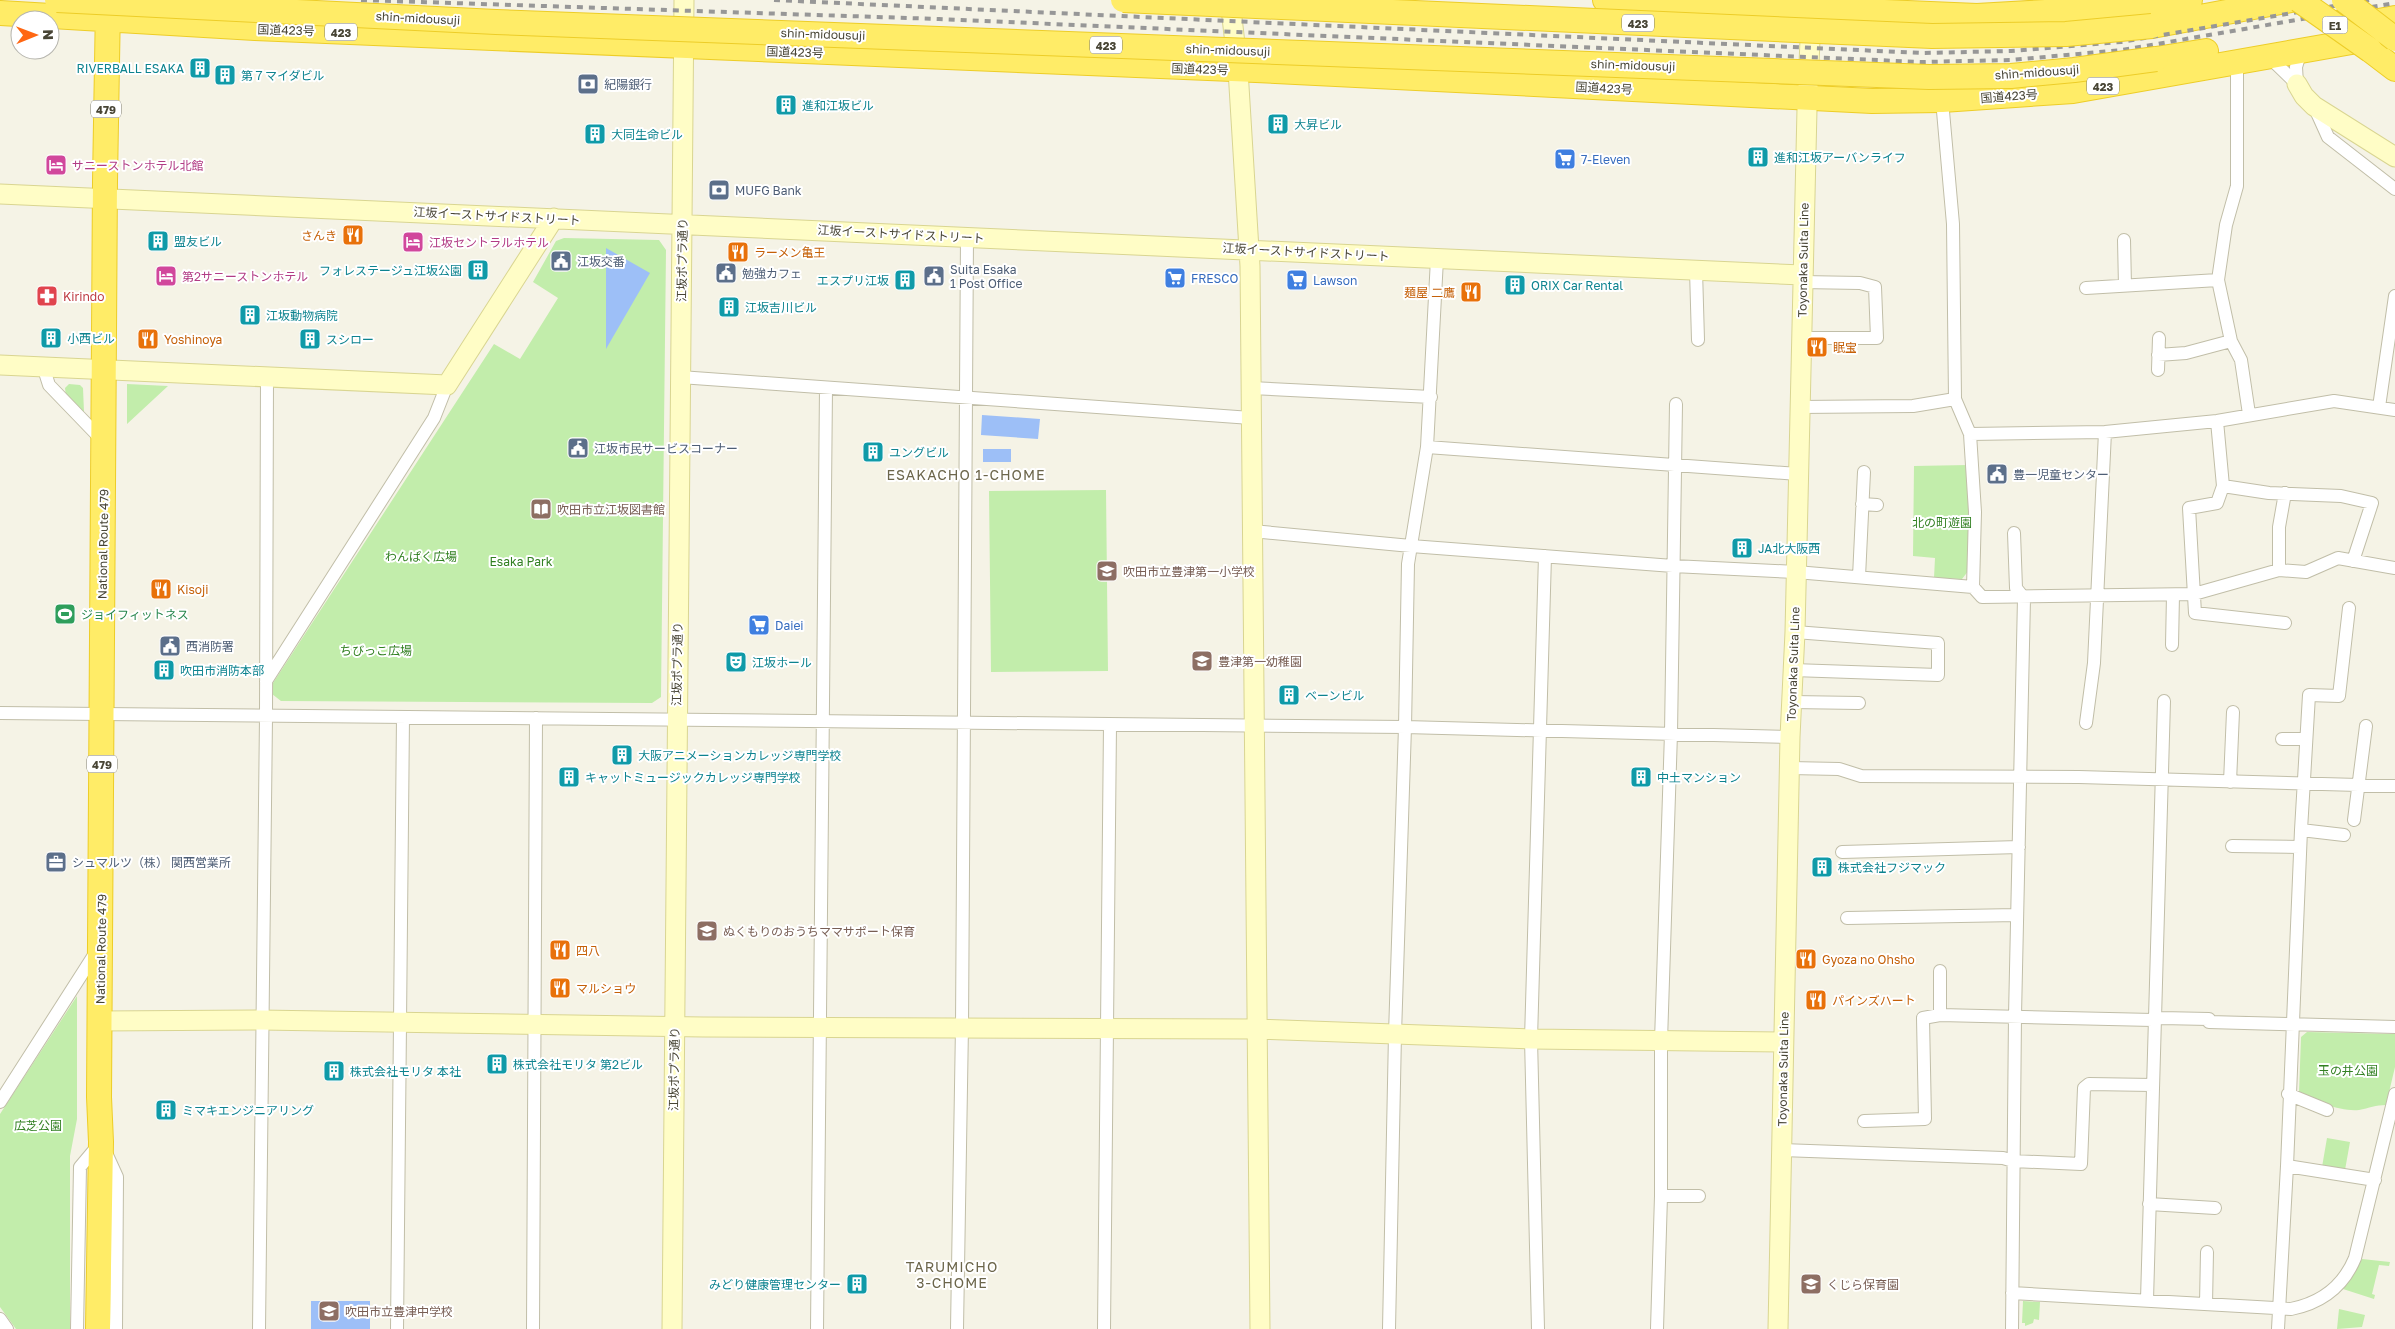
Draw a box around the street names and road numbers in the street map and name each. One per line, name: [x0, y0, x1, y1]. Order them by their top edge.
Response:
street label: shin-midousuji: [375, 8, 461, 28]
road number: 423: [1622, 14, 1654, 32]
road number: E1: [2322, 16, 2348, 34]
street label: 国道423号: [257, 22, 315, 38]
road number: 423: [325, 24, 357, 41]
street label: shin-midousuji: [780, 25, 866, 43]
road number: 423: [1090, 36, 1122, 54]
street label: shin-midousuji: [1185, 41, 1271, 59]
street label: 国道423号: [766, 44, 824, 60]
street label: shin-midousuji: [1590, 56, 1676, 74]
street label: 国道423号: [1171, 61, 1229, 77]
street label: shin-midousuji: [1994, 62, 2080, 82]
road number: 423: [2087, 78, 2119, 94]
street label: 国道423号: [1575, 79, 1633, 97]
street label: 国道423号: [1980, 87, 2038, 105]
road number: 479: [91, 100, 121, 118]
street label: Toyonaka Suita Line: [1794, 202, 1812, 317]
street label: 江坂イーストサイドストリート: [413, 204, 581, 228]
street label: 江坂ポプラ通り: [674, 218, 690, 302]
street label: 江坂イーストサイドストリート: [817, 222, 985, 246]
street label: 江坂イーストサイドストリート: [1222, 240, 1390, 264]
street label: National Route 479: [95, 489, 111, 599]
street label: Toyonaka Suita Line: [1784, 606, 1802, 722]
street label: 江坂ポプラ通り: [669, 622, 685, 706]
road number: 479: [87, 756, 117, 772]
street label: National Route 479: [93, 894, 109, 1004]
street label: Toyonaka Suita Line: [1774, 1011, 1792, 1126]
street label: 江坂ポプラ通り: [666, 1027, 682, 1111]

